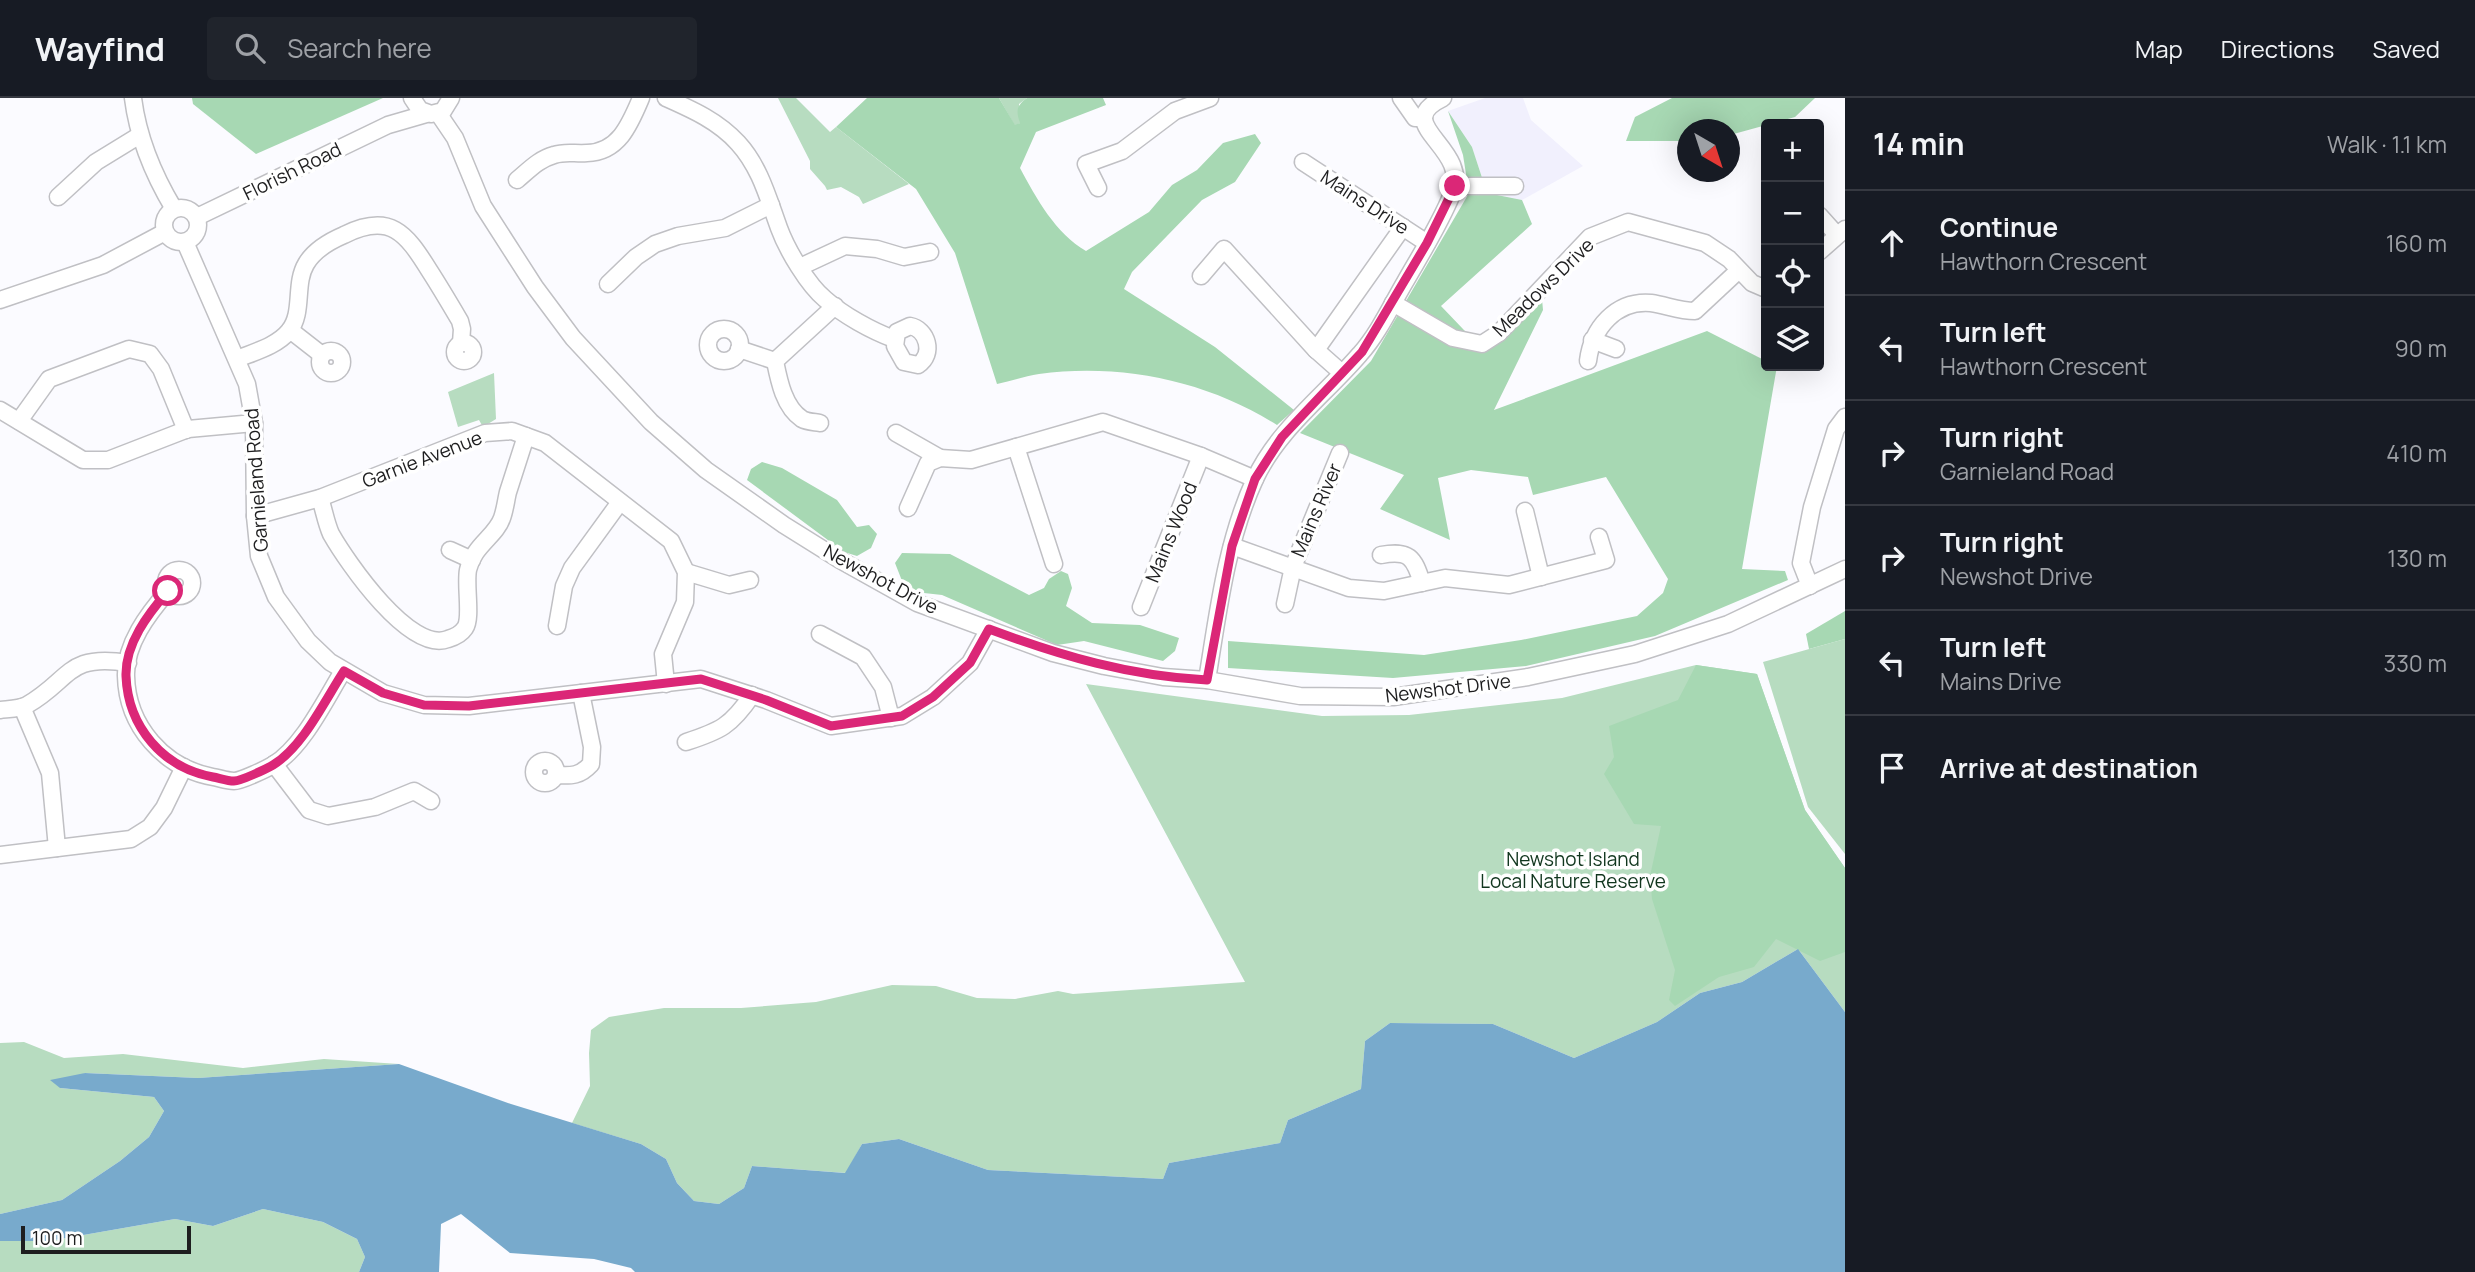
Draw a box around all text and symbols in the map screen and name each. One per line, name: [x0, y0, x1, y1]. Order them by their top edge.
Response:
search box: [207, 17, 697, 80]
text: Wayfind: [35, 26, 165, 71]
icon: search: [231, 29, 269, 67]
text: Search here: [287, 30, 432, 66]
text: Map: [2135, 32, 2183, 65]
text: Directions: [2221, 32, 2334, 65]
text: Saved: [2372, 32, 2440, 65]
north arrow: [1677, 119, 1740, 182]
map controls: [1761, 119, 1824, 371]
button: +: [1761, 119, 1824, 182]
text: 14 min: [1873, 123, 1965, 164]
text: Walk · 1.1 km: [2327, 128, 2447, 160]
street label: Florish Road: [238, 136, 346, 206]
street label: Mains Drive: [1316, 164, 1414, 240]
route end: [1439, 170, 1470, 201]
button: −: [1761, 182, 1824, 245]
text: Continue: [1940, 209, 2058, 245]
icon: ahead: [1873, 224, 1911, 262]
text: 160 m: [2386, 227, 2447, 259]
street label: Meadows Drive: [1487, 232, 1599, 342]
button: locate: [1761, 245, 1824, 308]
text: Hawthorn Crescent: [1940, 245, 2147, 277]
button: layers: [1761, 308, 1824, 371]
text: Turn left: [1940, 314, 2047, 350]
icon: left: [1873, 329, 1911, 367]
text: 90 m: [2395, 332, 2447, 364]
text: Hawthorn Crescent: [1940, 350, 2147, 382]
street label: Garnieland Road: [238, 407, 274, 553]
text: Turn right: [1940, 419, 2064, 455]
street label: Garnie Avenue: [358, 424, 486, 494]
icon: right: [1873, 434, 1911, 472]
text: 410 m: [2386, 437, 2447, 469]
text: Garnieland Road: [1940, 455, 2114, 487]
street label: Mains River: [1285, 459, 1347, 561]
street label: Mains Wood: [1139, 478, 1203, 586]
text: Turn right: [1940, 524, 2064, 560]
street label: Newshot Drive: [819, 538, 943, 620]
icon: right: [1873, 539, 1911, 577]
text: 130 m: [2387, 542, 2447, 574]
text: Newshot Drive: [1940, 560, 2093, 592]
route start: [152, 575, 183, 606]
text: Turn left: [1940, 629, 2047, 665]
icon: left: [1873, 644, 1911, 682]
text: 330 m: [2383, 647, 2447, 679]
text: Mains Drive: [1940, 665, 2062, 697]
street label: Newshot Drive: [1384, 667, 1512, 709]
icon: arrive: [1873, 749, 1911, 787]
text: Arrive at destination: [1940, 750, 2198, 786]
park label: Newshot Island Local Nature Reserve: [1480, 846, 1666, 894]
scale bar: [21, 1223, 191, 1255]
text: 100 m: [32, 1225, 83, 1251]

